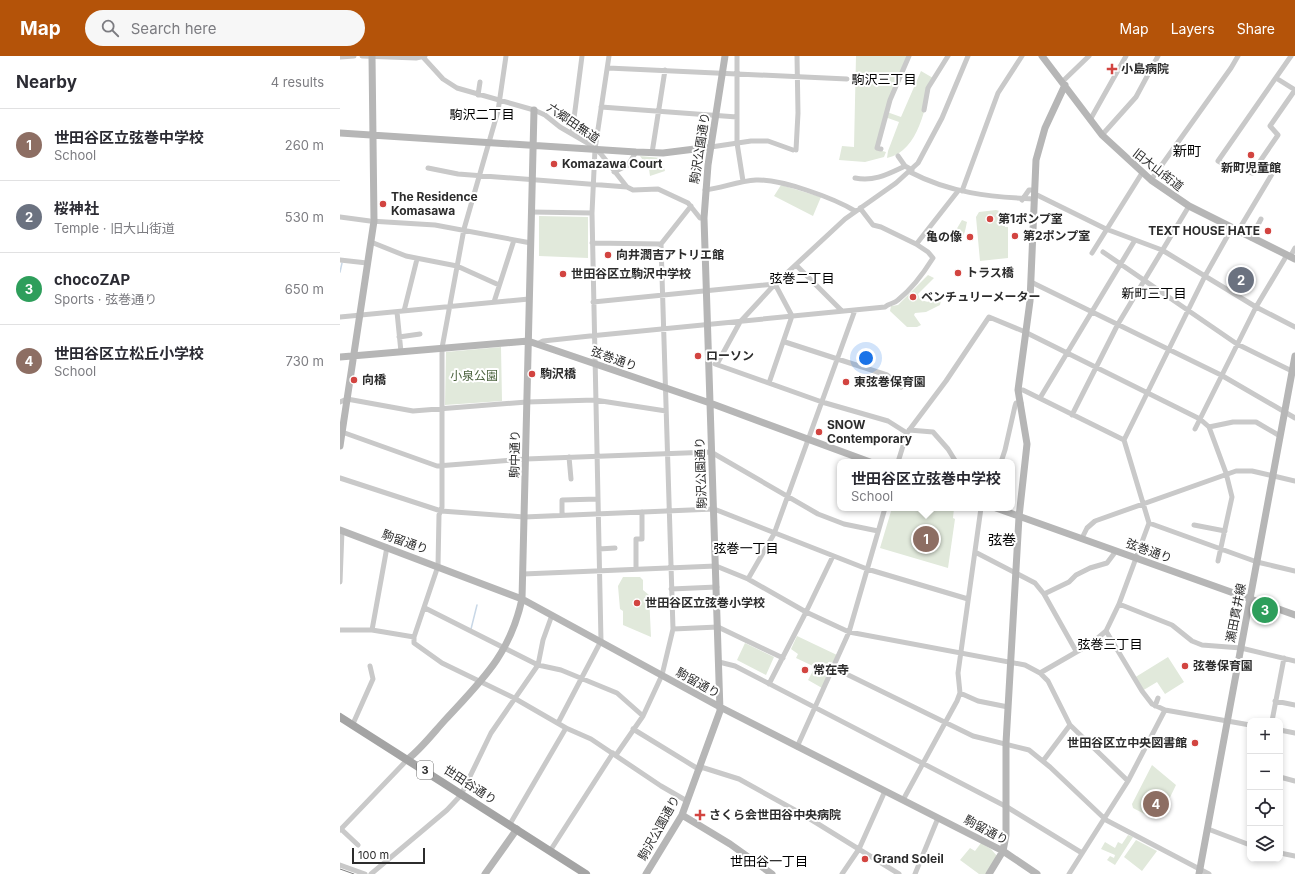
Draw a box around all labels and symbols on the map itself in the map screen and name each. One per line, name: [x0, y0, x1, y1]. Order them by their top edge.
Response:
place label: 小島病院: [1121, 61, 1169, 76]
marker: 小島病院: [1106, 63, 1118, 75]
district label: 駒沢三丁目: [851, 71, 917, 87]
street label: 六郷田無道: [544, 100, 602, 146]
district label: 駒沢二丁目: [449, 106, 515, 122]
street label: 駒沢公園通り: [686, 111, 713, 185]
district label: 新町: [1173, 142, 1201, 159]
street label: 旧大山街道: [1130, 145, 1187, 194]
marker: 新町児童館: [1246, 150, 1256, 160]
place label: Komazawa Court: [562, 156, 663, 171]
marker: Komazawa Court: [549, 159, 559, 169]
place label: 新町児童館: [1221, 160, 1281, 175]
place label: The Residence Komasawa: [391, 189, 478, 218]
marker: The Residence Komasawa: [378, 199, 388, 209]
place label: 第1ポンプ室: [998, 211, 1063, 226]
marker: 第1ポンプ室: [985, 214, 995, 224]
place label: TEXT HOUSE HATE: [1148, 223, 1260, 238]
marker: TEXT HOUSE HATE: [1263, 226, 1273, 236]
place label: 第2ポンプ室: [1023, 228, 1090, 243]
place label: 亀の像: [926, 229, 962, 244]
marker: 第2ポンプ室: [1010, 231, 1020, 241]
marker: 亀の像: [965, 232, 975, 242]
place label: 向井潤吉アトリエ館: [616, 247, 724, 262]
marker: 向井潤吉アトリエ館: [603, 250, 613, 260]
place label: トラス橋: [966, 265, 1015, 280]
pin: 2: [1228, 265, 1254, 295]
place label: 世田谷区立駒沢中学校: [571, 266, 691, 281]
marker: トラス橋: [953, 268, 963, 278]
marker: 世田谷区立駒沢中学校: [558, 269, 568, 279]
district label: 弦巻二丁目: [769, 270, 835, 286]
district label: 新町三丁目: [1121, 285, 1187, 301]
place label: ベンチュリーメーター: [921, 289, 1041, 304]
marker: ベンチュリーメーター: [908, 292, 918, 302]
street label: 弦巻通り: [589, 343, 639, 374]
place label: ローソン: [706, 348, 754, 363]
your location: [856, 348, 876, 368]
marker: ローソン: [693, 351, 703, 361]
place label: 駒沢橋: [540, 366, 577, 381]
park label: 小泉公園: [450, 368, 498, 383]
marker: 駒沢橋: [527, 369, 537, 379]
place label: 向橋: [362, 372, 387, 387]
place label: 東弦巻保育園: [854, 374, 926, 389]
marker: 向橋: [349, 375, 359, 385]
marker: 東弦巻保育園: [841, 377, 851, 387]
place label: SNOW Contemporary: [827, 417, 913, 446]
marker: SNOW Contemporary: [814, 427, 824, 437]
street label: 駒中通り: [507, 430, 522, 478]
street label: 駒沢公園通り: [692, 437, 709, 509]
pin: 1: [913, 524, 939, 554]
street label: 駒留通り: [380, 526, 430, 557]
district label: 弦巻: [988, 531, 1016, 548]
street label: 弦巻通り: [1124, 535, 1174, 566]
district label: 弦巻一丁目: [713, 540, 779, 556]
street label: 瀬田貫井線: [1222, 582, 1249, 644]
place label: 世田谷区立弦巻小学校: [645, 595, 765, 610]
pin: 3: [1252, 595, 1278, 625]
marker: 世田谷区立弦巻小学校: [632, 598, 642, 608]
district label: 弦巻三丁目: [1077, 636, 1143, 652]
place label: 弦巻保育園: [1193, 658, 1253, 673]
marker: 弦巻保育園: [1180, 661, 1190, 671]
place label: 常在寺: [813, 662, 849, 677]
street label: 駒留通り: [674, 664, 723, 701]
marker: 常在寺: [800, 665, 810, 675]
place label: 世田谷区立中央図書館: [1067, 735, 1187, 750]
marker: 世田谷区立中央図書館: [1190, 738, 1200, 748]
road number: 3: [417, 761, 433, 779]
street label: 世田谷通り: [441, 762, 500, 807]
pin: 4: [1143, 789, 1169, 819]
street label: 駒沢公園通り: [635, 793, 683, 863]
place label: さくら会世田谷中央病院: [709, 807, 841, 822]
marker: さくら会世田谷中央病院: [694, 809, 706, 821]
street label: 駒留通り: [962, 812, 1011, 847]
scale bar: [352, 846, 425, 865]
place label: Grand Soleil: [873, 851, 944, 866]
district label: 世田谷一丁目: [730, 853, 808, 869]
marker: Grand Soleil: [860, 854, 870, 864]

